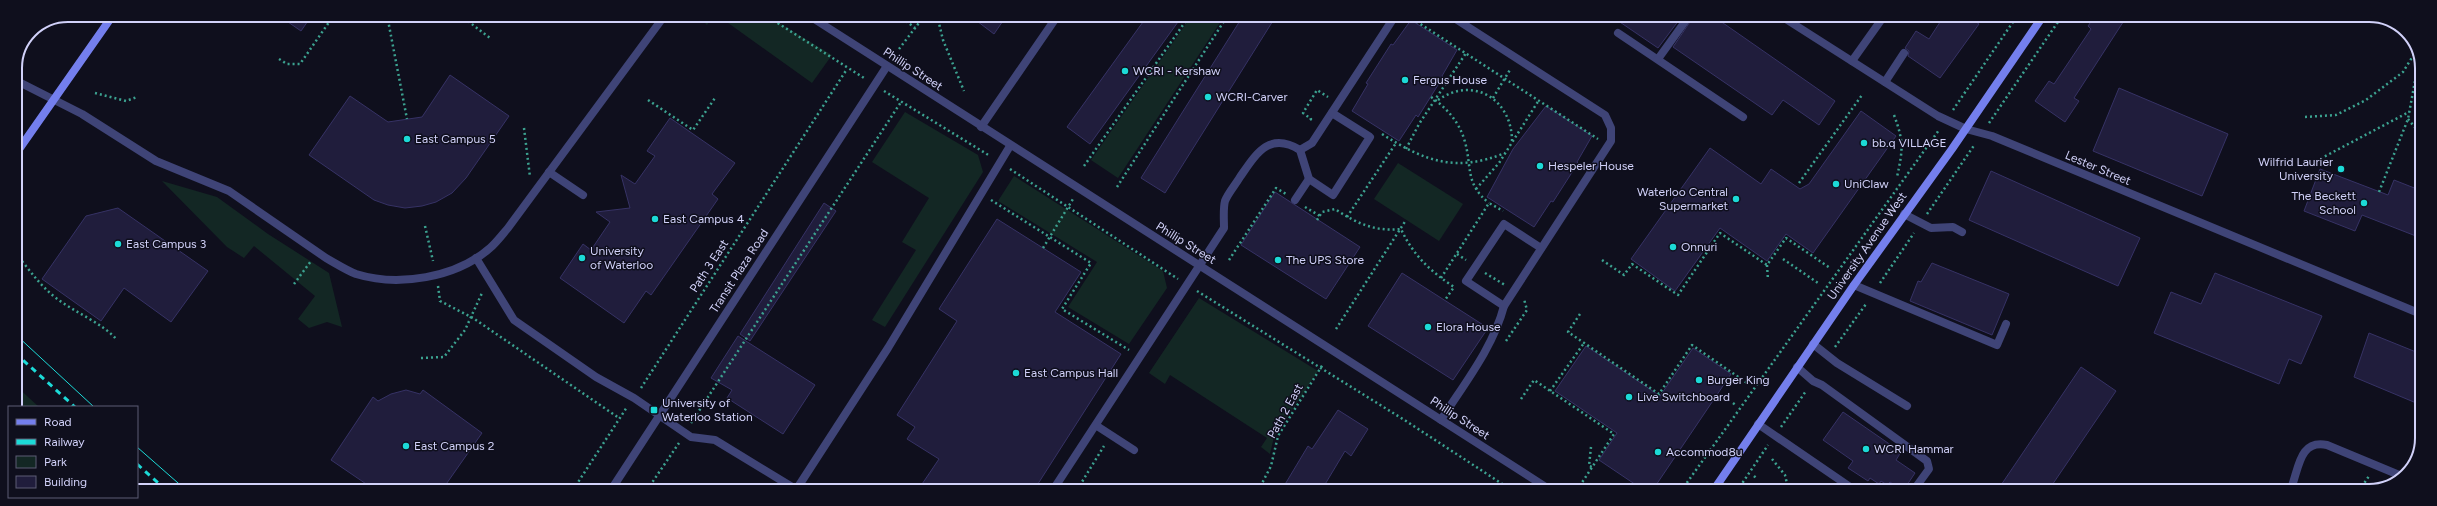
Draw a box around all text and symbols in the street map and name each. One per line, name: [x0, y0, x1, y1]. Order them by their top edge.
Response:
street label: Phillip Street: [881, 45, 946, 94]
place label: WCRI - Kershaw: [1133, 64, 1221, 78]
marker: WCRI - Kershaw: [1120, 66, 1130, 76]
place label: Fergus House: [1413, 73, 1488, 87]
marker: Fergus House: [1400, 75, 1410, 85]
place label: WCRI-Carver: [1216, 90, 1287, 104]
marker: WCRI-Carver: [1203, 92, 1213, 102]
place label: East Campus 5: [415, 132, 496, 146]
marker: East Campus 5: [402, 134, 412, 144]
place label: bb.q VILLAGE: [1872, 136, 1947, 150]
marker: bb.q VILLAGE: [1859, 138, 1869, 148]
street label: Lester Street: [2063, 148, 2133, 188]
place label: Wilfrid Laurier University: [2258, 155, 2334, 183]
place label: Hespeler House: [1548, 159, 1634, 173]
marker: Hespeler House: [1535, 161, 1545, 171]
marker: Wilfrid Laurier University: [2336, 164, 2346, 174]
place label: UniClaw: [1844, 177, 1889, 191]
marker: UniClaw: [1831, 179, 1841, 189]
place label: Waterloo Central Supermarket: [1637, 185, 1728, 213]
street label: University Avenue West: [1825, 189, 1910, 302]
place label: The Beckett School: [2291, 189, 2356, 217]
marker: Waterloo Central Supermarket: [1731, 194, 1741, 204]
marker: The Beckett School: [2359, 198, 2369, 208]
place label: East Campus 4: [663, 212, 745, 226]
marker: East Campus 4: [650, 214, 660, 224]
street label: Phillip Street: [1153, 219, 1219, 267]
street label: Transit Plaza Road: [707, 226, 771, 316]
place label: East Campus 3: [126, 237, 206, 251]
street label: Path 3 East: [687, 237, 731, 295]
marker: East Campus 3: [113, 239, 123, 249]
place label: Onnuri: [1681, 240, 1717, 254]
marker: Onnuri: [1668, 242, 1678, 252]
place label: University of Waterloo: [590, 244, 653, 272]
marker: University of Waterloo: [577, 253, 587, 263]
place label: The UPS Store: [1286, 253, 1364, 267]
marker: The UPS Store: [1273, 255, 1283, 265]
place label: Elora House: [1436, 320, 1501, 334]
marker: Elora House: [1423, 322, 1433, 332]
place label: East Campus Hall: [1024, 366, 1118, 380]
marker: East Campus Hall: [1011, 368, 1021, 378]
place label: Burger King: [1707, 373, 1770, 387]
marker: Burger King: [1694, 375, 1704, 385]
street label: Path 2 East: [1264, 381, 1306, 441]
place label: Live Switchboard: [1637, 390, 1730, 404]
marker: Live Switchboard: [1624, 392, 1634, 402]
street label: Phillip Street: [1428, 394, 1493, 443]
place label: University of Waterloo Station: [662, 396, 753, 424]
marker: University of Waterloo Station: [649, 405, 659, 415]
legend: [8, 406, 138, 498]
text: Road: [44, 415, 72, 429]
text: Railway: [44, 435, 85, 449]
place label: East Campus 2: [414, 439, 494, 453]
marker: East Campus 2: [401, 441, 411, 451]
place label: WCRI Hammar: [1874, 442, 1954, 456]
marker: WCRI Hammar: [1861, 444, 1871, 454]
place label: Accommod8u: [1666, 445, 1742, 459]
marker: Accommod8u: [1653, 447, 1663, 457]
text: Park: [44, 455, 67, 469]
text: Building: [44, 475, 87, 489]

